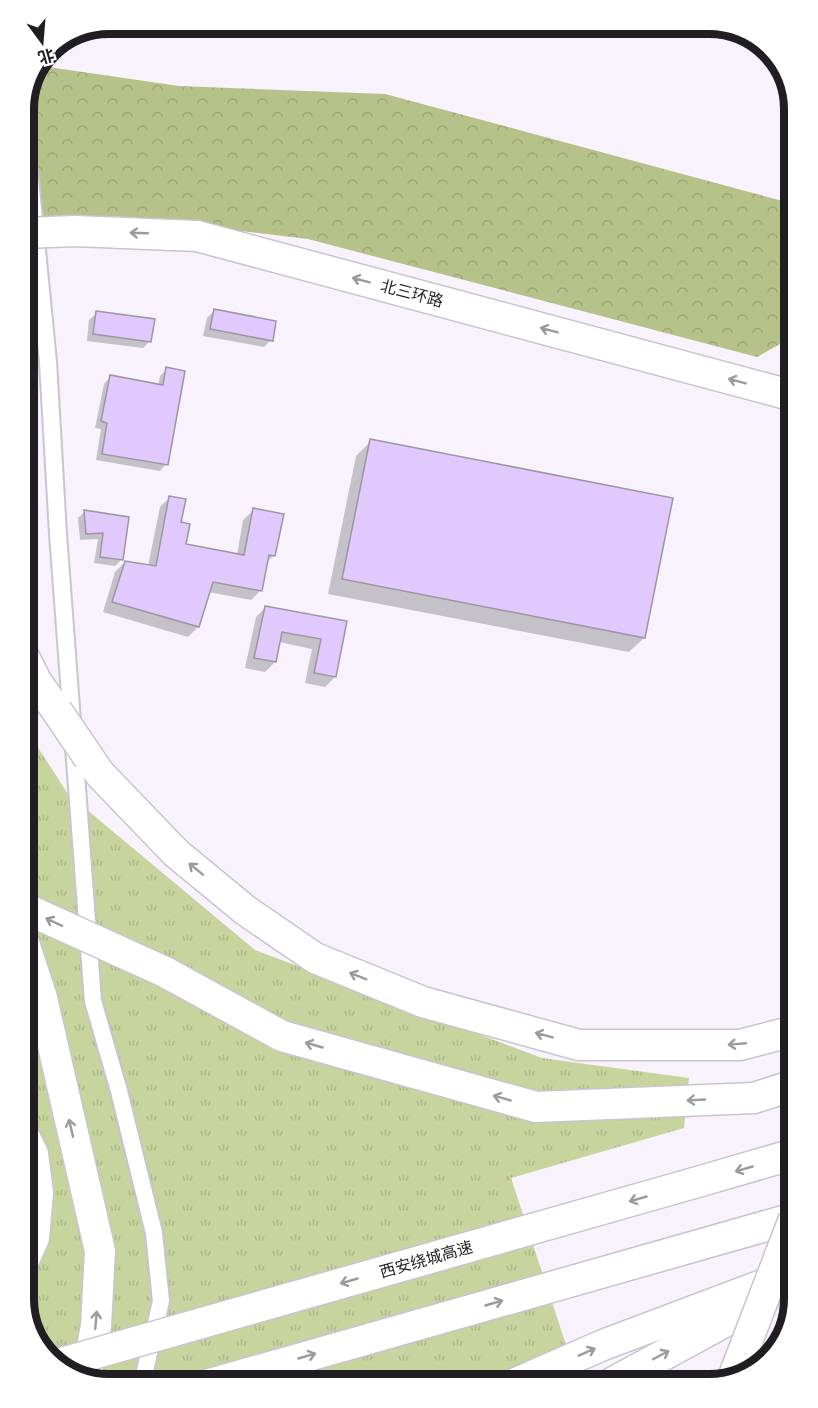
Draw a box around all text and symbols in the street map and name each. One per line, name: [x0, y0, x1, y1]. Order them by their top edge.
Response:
north arrow: [12, 12, 72, 72]
text: 北: [36, 45, 57, 68]
one-way arrow: [129, 228, 149, 239]
one-way arrow: [352, 273, 371, 285]
street label: 北三环路: [378, 275, 446, 311]
one-way arrow: [540, 324, 559, 336]
one-way arrow: [728, 375, 747, 386]
one-way arrow: [188, 863, 204, 876]
one-way arrow: [46, 915, 64, 927]
one-way arrow: [350, 970, 368, 981]
one-way arrow: [535, 1029, 554, 1040]
one-way arrow: [305, 1039, 324, 1050]
one-way arrow: [728, 1039, 748, 1050]
one-way arrow: [493, 1092, 512, 1103]
one-way arrow: [686, 1095, 706, 1106]
one-way arrow: [65, 1119, 77, 1138]
one-way arrow: [735, 1163, 754, 1175]
one-way arrow: [629, 1194, 648, 1205]
street label: 西安绕城高速: [377, 1236, 475, 1282]
one-way arrow: [340, 1276, 359, 1287]
one-way arrow: [484, 1297, 503, 1309]
one-way arrow: [91, 1311, 102, 1331]
one-way arrow: [577, 1346, 596, 1357]
one-way arrow: [652, 1349, 670, 1360]
one-way arrow: [297, 1350, 316, 1362]

